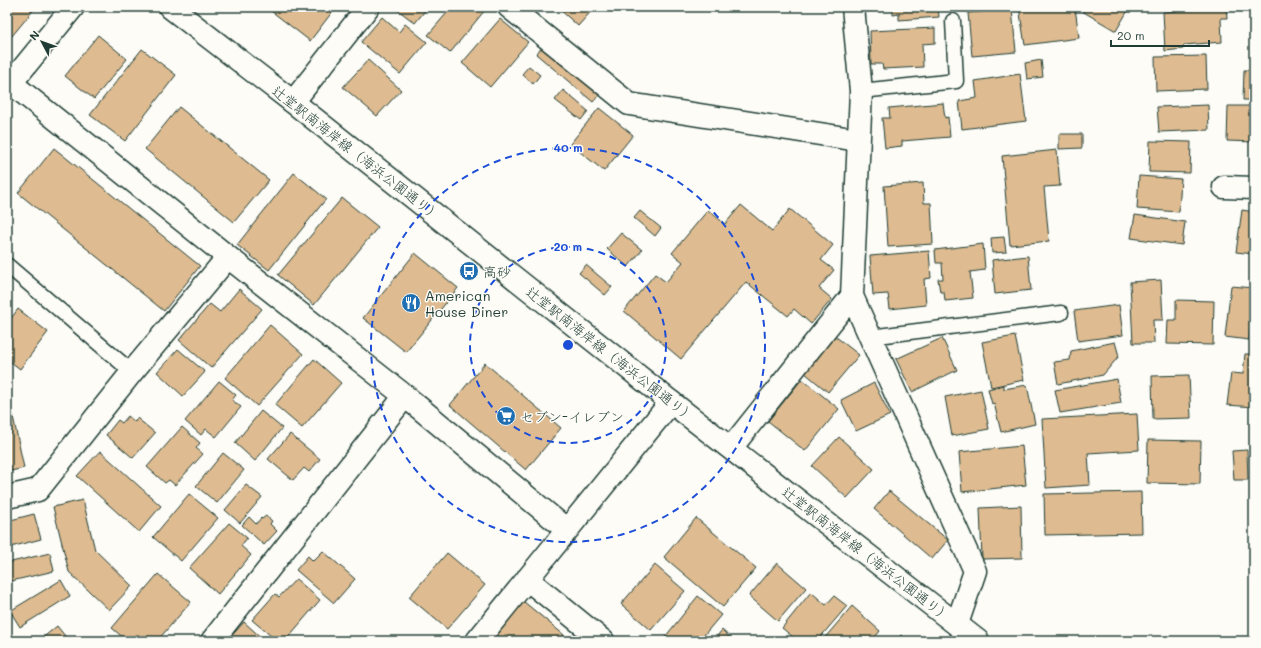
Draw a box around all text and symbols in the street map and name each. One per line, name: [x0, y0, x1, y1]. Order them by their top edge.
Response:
north arrow: [22, 22, 62, 62]
scale bar: [1111, 22, 1209, 48]
text: N: [26, 27, 42, 43]
text: 20 m: [1117, 27, 1145, 43]
street label: 辻堂駅南海岸線（海浜公園通り）: [268, 81, 446, 225]
text: 40 m: [553, 139, 583, 155]
text: 20 m: [554, 238, 582, 254]
bus stop icon: 高砂: [458, 260, 480, 282]
place label: 高砂: [483, 262, 511, 281]
street label: 辻堂駅南海岸線（海浜公園通り）: [522, 282, 700, 426]
place label: American House Diner: [425, 286, 508, 321]
restaurant icon: American House Diner: [400, 292, 422, 314]
centre of rings: [561, 338, 575, 352]
supermarket icon: セブン-イレブン: [495, 405, 517, 427]
place label: セブン-イレブン: [520, 407, 624, 426]
street label: 辻堂駅南海岸線（海浜公園通り）: [778, 482, 956, 626]

